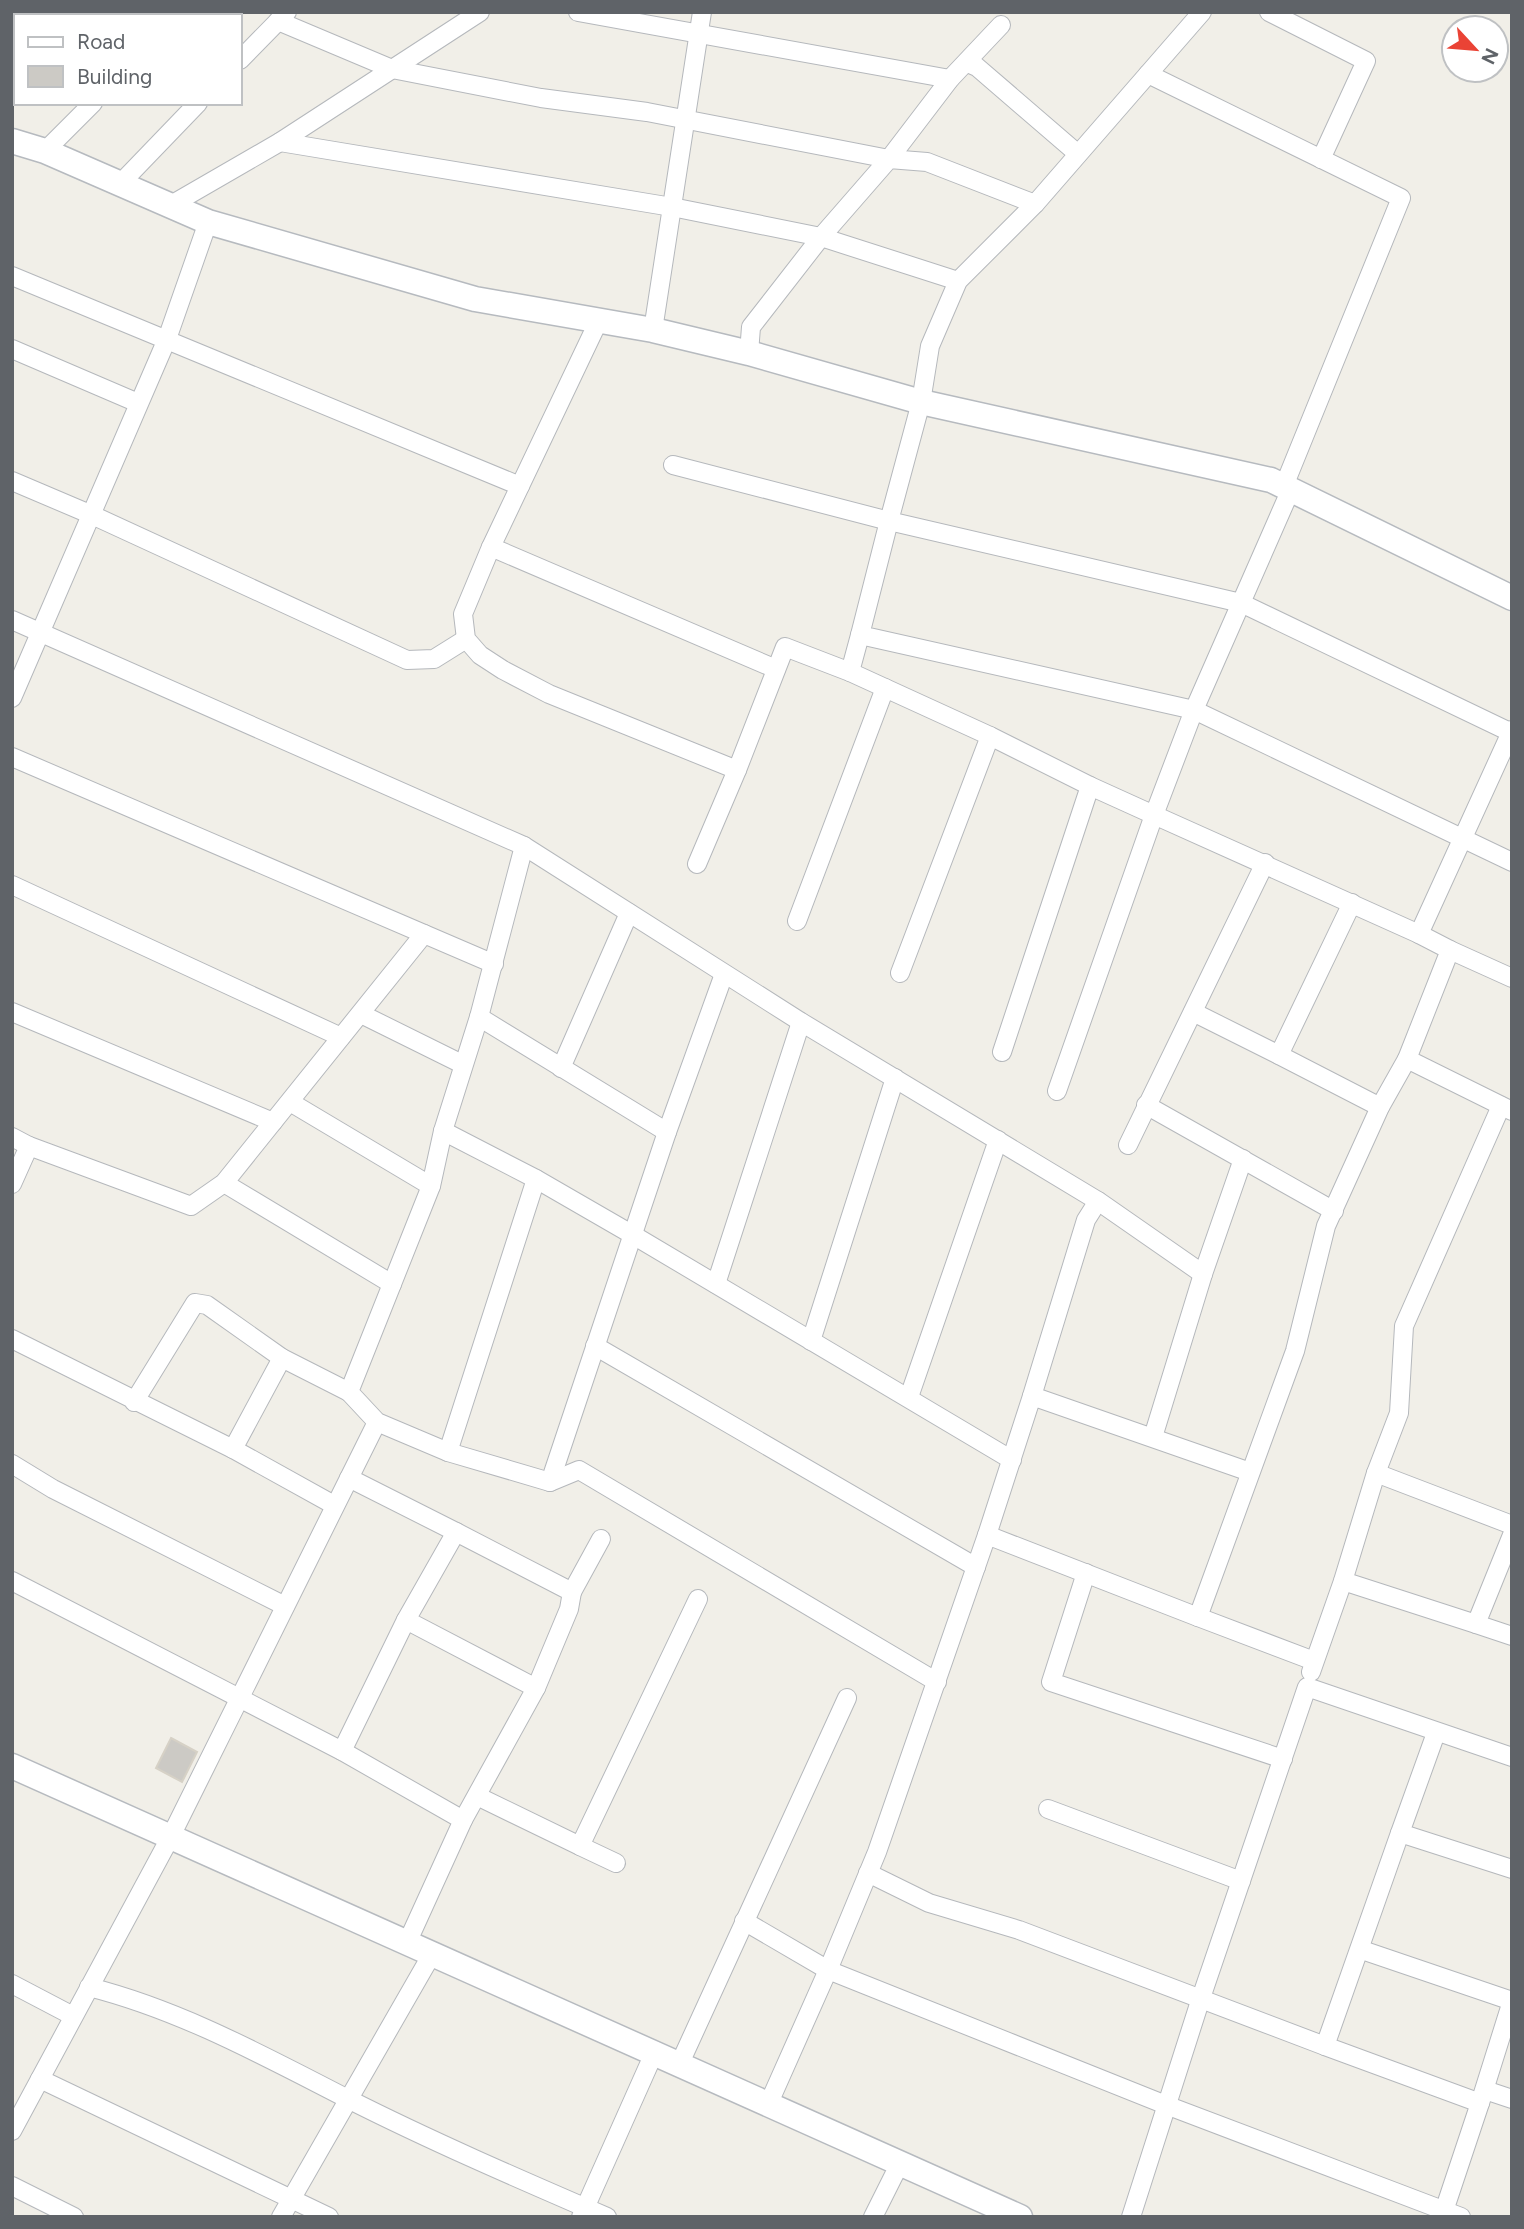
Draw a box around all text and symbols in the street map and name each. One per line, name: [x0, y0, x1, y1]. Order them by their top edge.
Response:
legend: [14, 14, 242, 105]
north arrow: [1440, 14, 1510, 84]
text: Road: [77, 29, 125, 54]
text: N: [1476, 45, 1503, 68]
text: Building: [77, 64, 152, 89]

